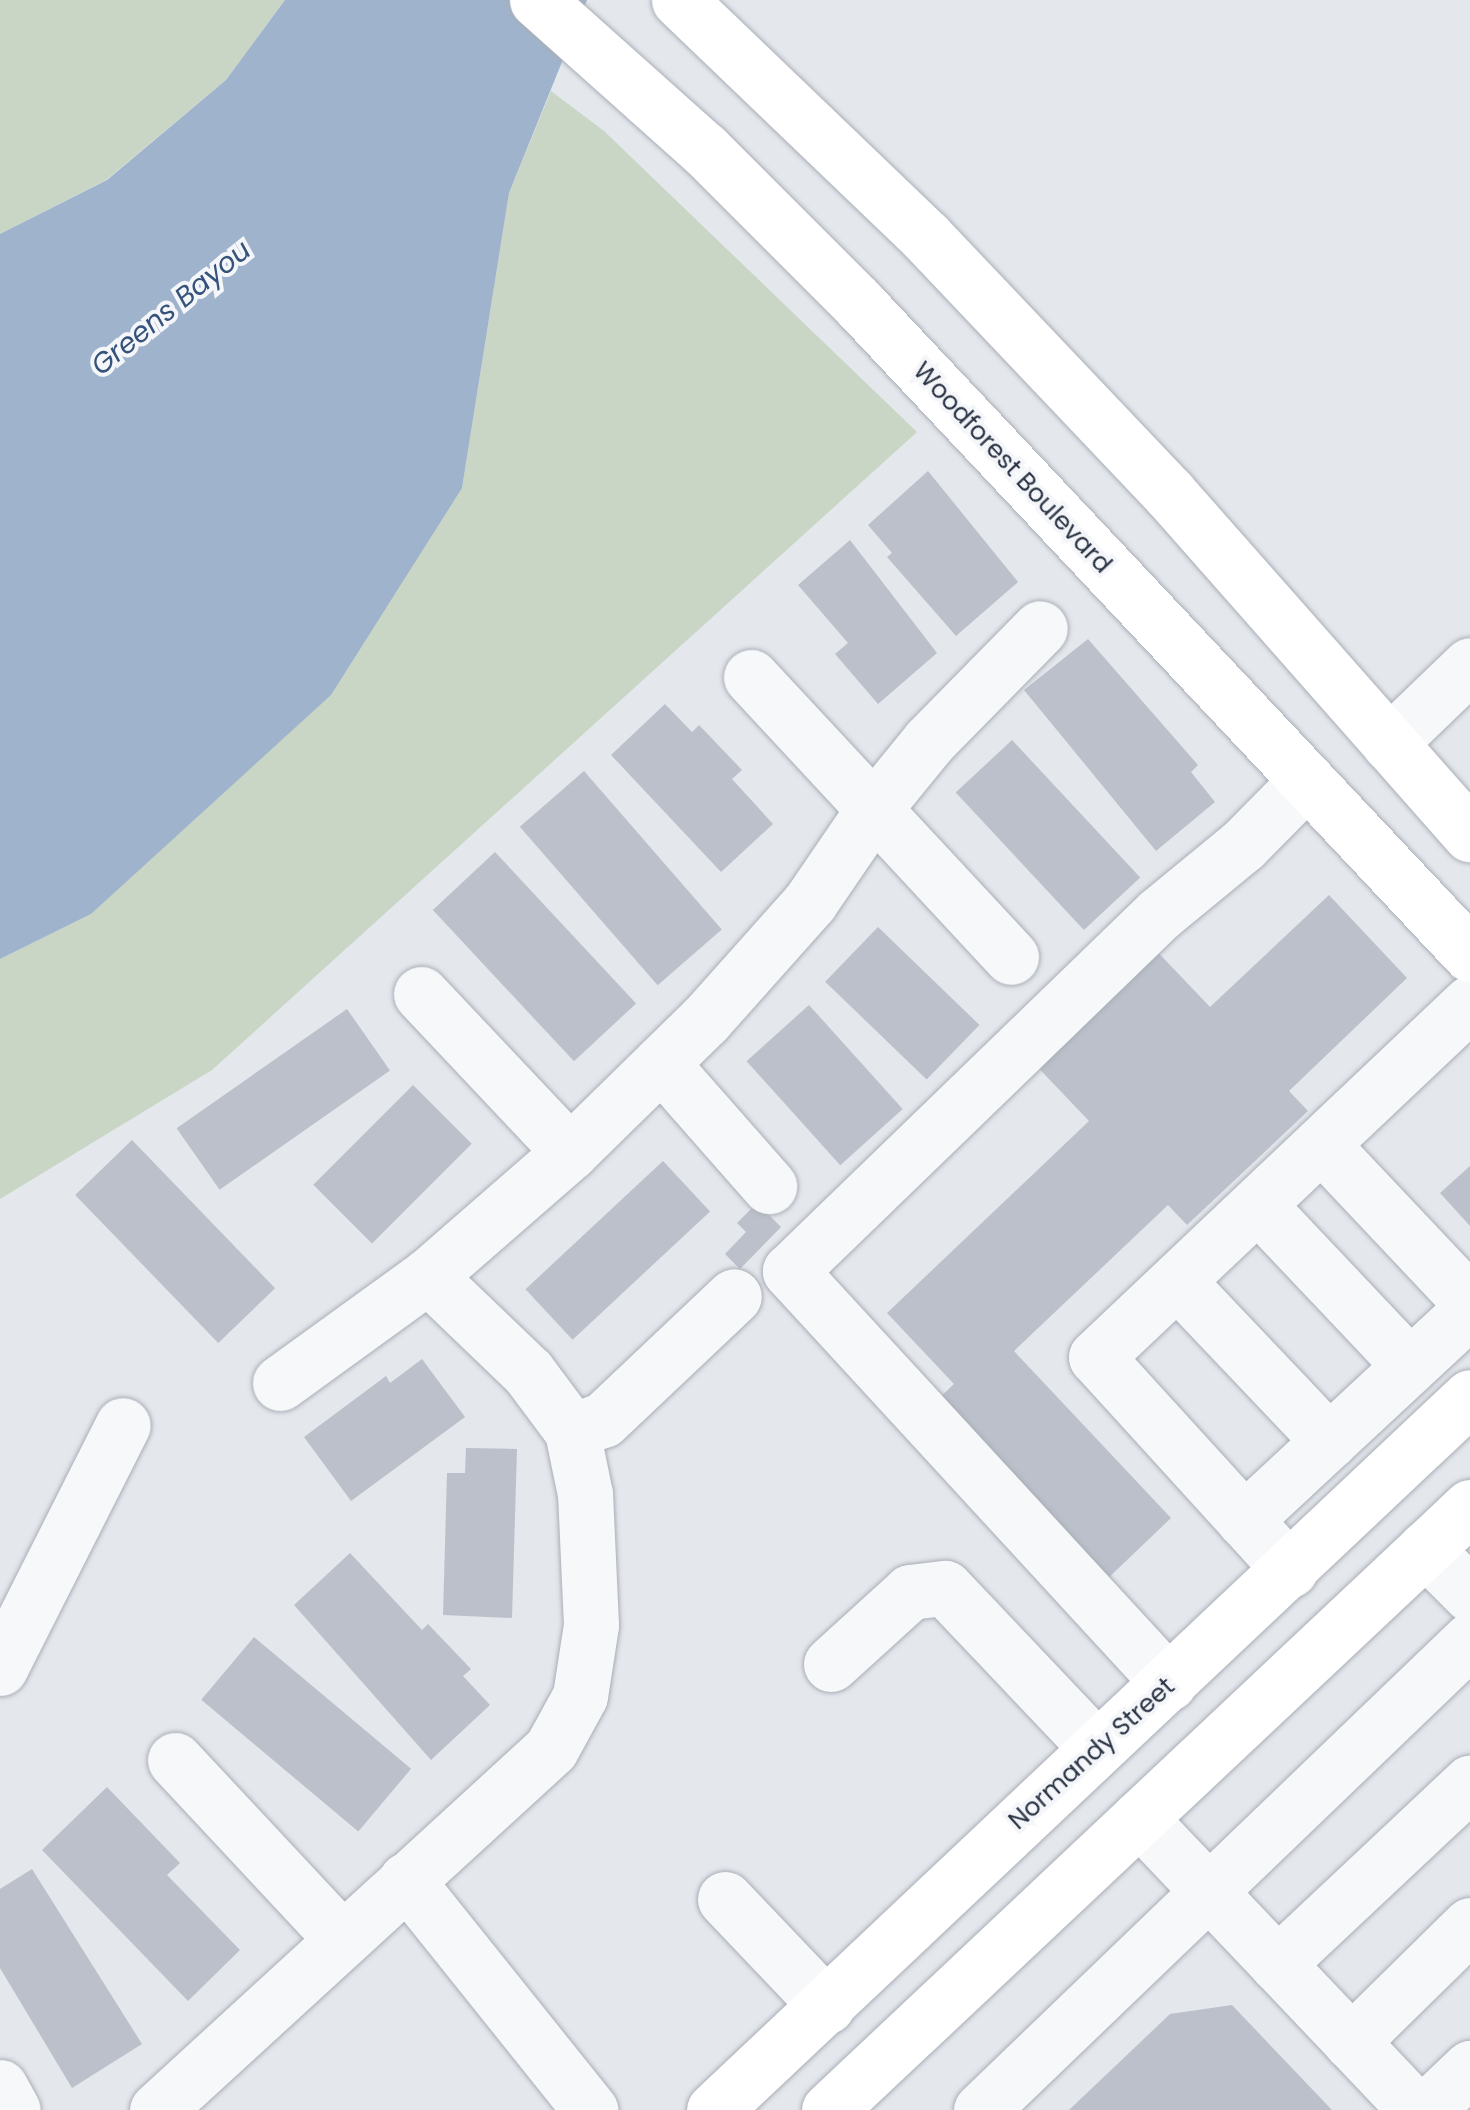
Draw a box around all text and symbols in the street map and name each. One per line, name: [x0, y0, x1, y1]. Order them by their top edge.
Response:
water label: Greens Bayou: [84, 233, 258, 383]
street label: Woodforest Boulevard: [906, 356, 1118, 580]
street label: Normandy Street: [1003, 1672, 1181, 1836]

